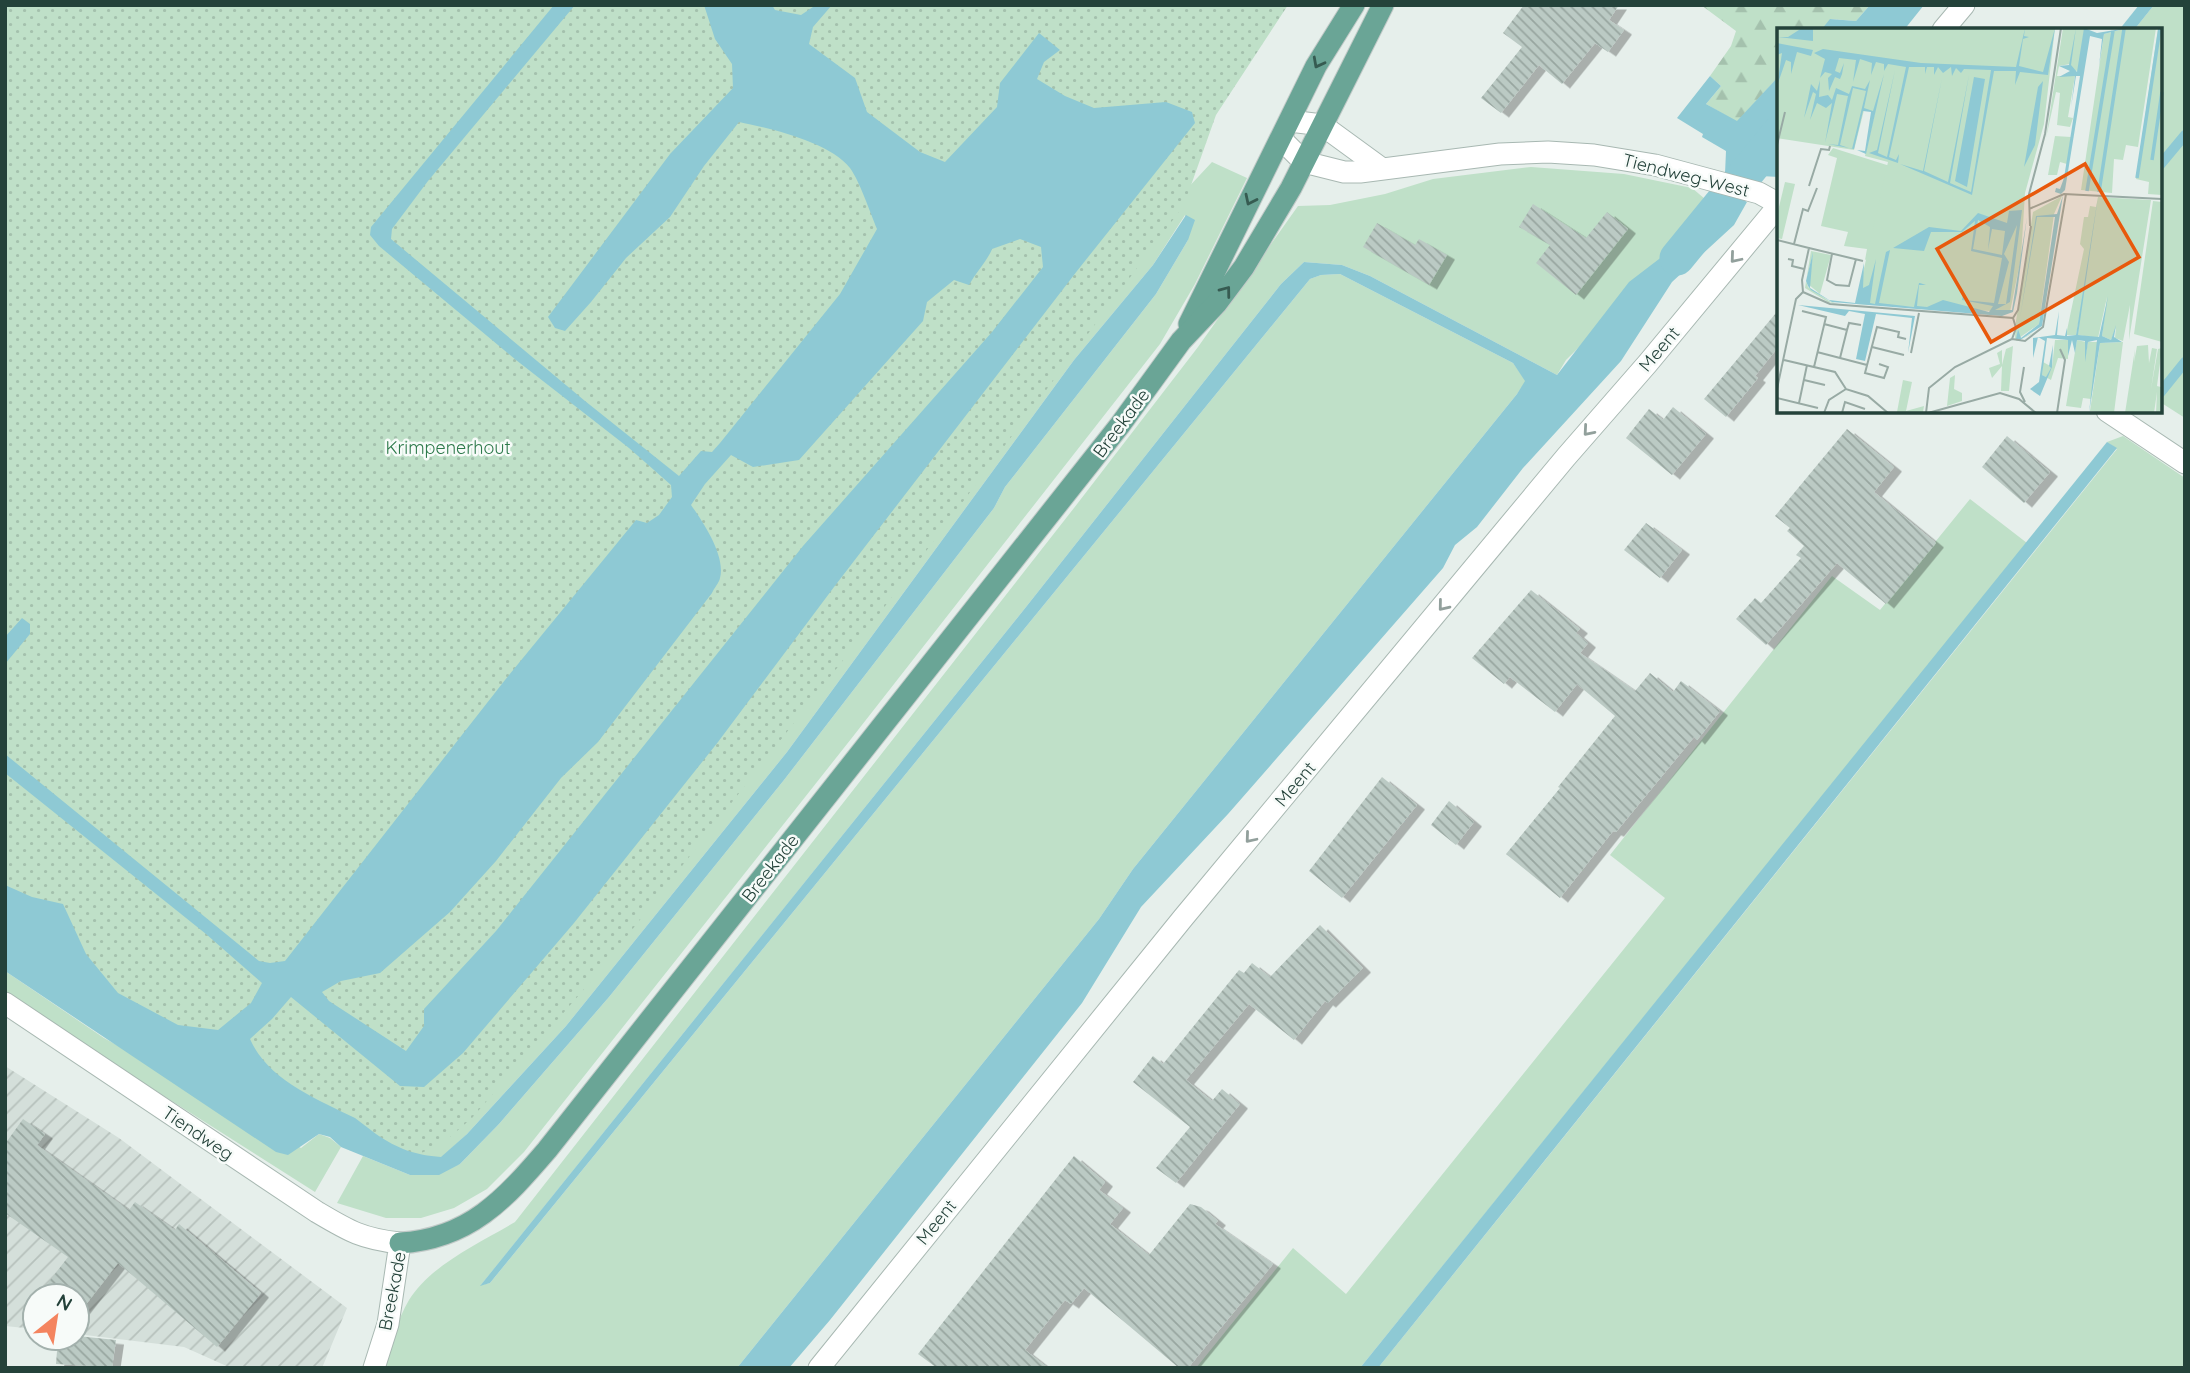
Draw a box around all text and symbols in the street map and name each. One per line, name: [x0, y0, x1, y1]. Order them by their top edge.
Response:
inset map: [1777, 28, 2162, 413]
one-way arrow: [1313, 56, 1327, 68]
street label: Tiendweg-West: [1620, 148, 1752, 202]
one-way arrow: [1244, 193, 1258, 205]
one-way arrow: [1731, 249, 1743, 262]
one-way arrow: [1218, 286, 1230, 298]
street label: Meent: [1634, 322, 1684, 376]
street label: Breekade: [1088, 384, 1154, 462]
one-way arrow: [1584, 423, 1596, 436]
park label: Krimpenerhout: [385, 436, 511, 459]
one-way arrow: [1438, 599, 1451, 611]
street label: Meent: [1270, 757, 1320, 811]
street label: Breekade: [736, 829, 804, 907]
one-way arrow: [1246, 829, 1258, 842]
street label: Tiendweg: [158, 1101, 238, 1165]
street label: Meent: [911, 1195, 961, 1249]
street label: Breekade: [373, 1249, 411, 1333]
north arrow: [21, 1282, 91, 1352]
text: N: [52, 1288, 77, 1316]

